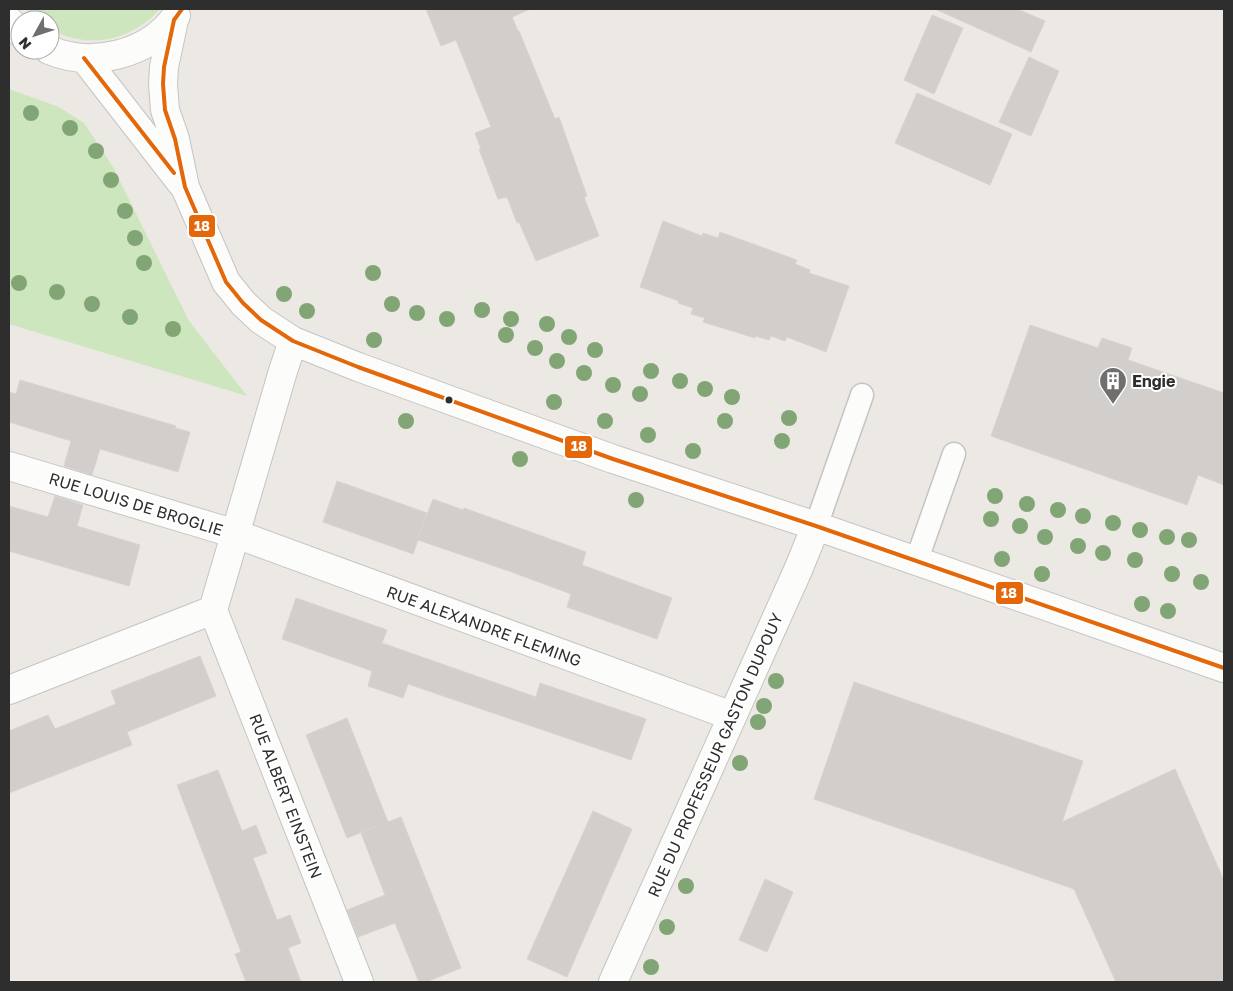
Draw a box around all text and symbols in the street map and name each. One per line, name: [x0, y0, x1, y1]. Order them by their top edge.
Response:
north arrow: [10, 10, 60, 60]
text: N: [15, 34, 35, 53]
line badge: 18: [188, 214, 216, 238]
text: 18: [194, 217, 210, 234]
building icon: Engie: [1098, 366, 1128, 405]
place label: Engie: [1132, 371, 1175, 391]
unlabelled marker: [444, 395, 454, 405]
line badge: 18: [564, 435, 593, 459]
text: 18: [571, 437, 587, 454]
street label: RUE LOUIS DE BROGLIE: [47, 468, 225, 540]
street label: RUE ALEXANDRE FLEMING: [384, 581, 584, 671]
line badge: 18: [995, 581, 1024, 605]
text: 18: [1001, 584, 1017, 601]
street label: RUE DU PROFESSEUR GASTON DUPOUY: [643, 609, 787, 900]
street label: RUE ALBERT EINSTEIN: [245, 711, 327, 881]

